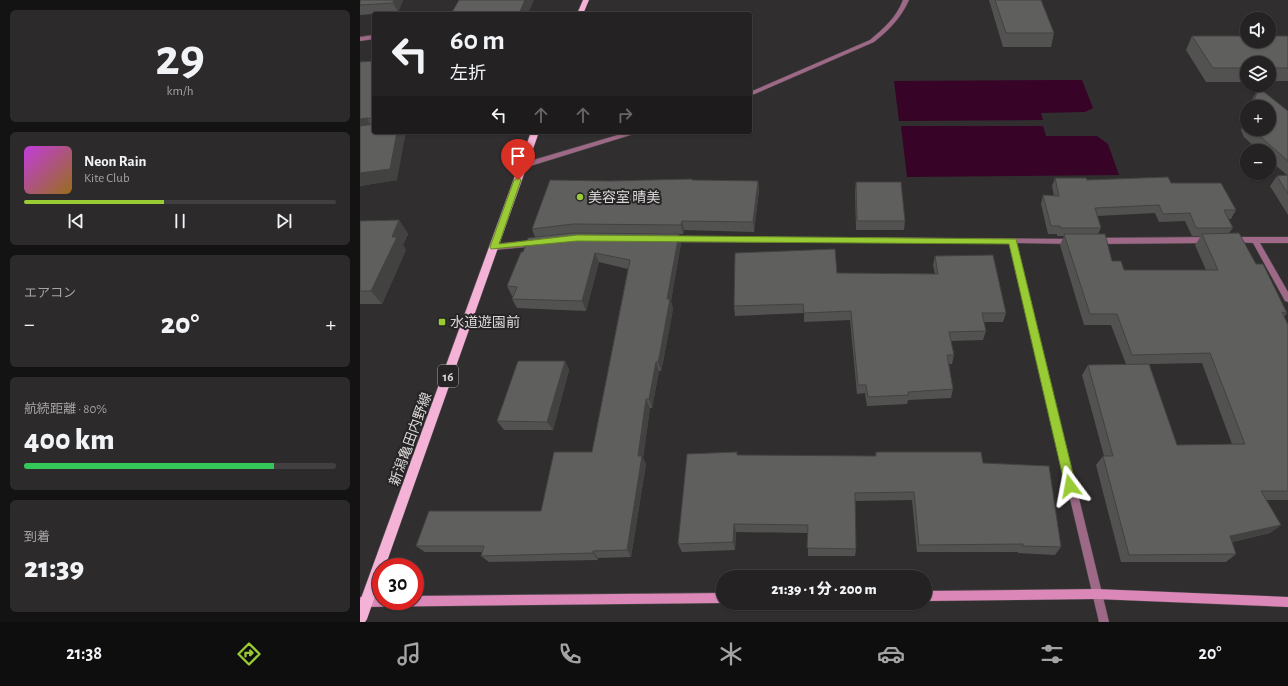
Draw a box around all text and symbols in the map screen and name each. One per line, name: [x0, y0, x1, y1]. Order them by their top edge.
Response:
map controls: [1240, 12, 1276, 180]
button: sound: [1240, 12, 1276, 48]
text: 60 m: [450, 27, 505, 55]
icon: left: [384, 28, 436, 80]
text: 29: [155, 32, 205, 84]
button: layers: [1240, 56, 1276, 92]
text: 左折: [450, 65, 486, 83]
text: km/h: [167, 85, 193, 98]
button: +: [1240, 100, 1276, 136]
icon: left: [488, 104, 510, 126]
icon: ahead: [530, 104, 552, 126]
icon: ahead: [572, 104, 594, 126]
icon: right: [614, 104, 636, 126]
pin: [501, 139, 535, 180]
button: −: [1240, 144, 1276, 180]
icon: arrive: [507, 145, 529, 167]
text: Neon Rain: [84, 154, 146, 169]
text: Kite Club: [84, 172, 130, 185]
place label: 美容室 晴美: [588, 190, 660, 205]
marker: 美容室 晴美: [575, 192, 585, 202]
icon: previous: [65, 210, 87, 232]
icon: pause: [169, 210, 191, 232]
icon: next: [273, 210, 295, 232]
text: エアコン: [24, 287, 76, 300]
text: 20°: [161, 309, 199, 339]
text: −: [24, 313, 35, 335]
text: +: [325, 313, 336, 335]
place label: 水道遊園前: [450, 314, 520, 330]
marker: 水道遊園前: [437, 317, 447, 327]
road number: 16: [438, 365, 458, 387]
street label: 新潟亀田内野線: [387, 391, 434, 488]
text: 航続距離 · 80%: [24, 403, 107, 416]
text: 400 km: [24, 425, 115, 455]
position arrow: [1049, 465, 1091, 507]
text: 到着: [24, 531, 50, 544]
text: 21:39: [24, 553, 84, 583]
speed limit sign: 30: [372, 558, 424, 610]
text: 21:39 · 1 分 · 200 m: [771, 582, 877, 597]
icon: directions: [235, 640, 263, 668]
icon: music: [395, 640, 423, 668]
icon: phone: [556, 640, 584, 668]
icon: climate: [717, 640, 745, 668]
icon: car: [877, 640, 905, 668]
icon: filters: [1038, 640, 1066, 668]
text: 21:38: [66, 645, 102, 663]
text: 20°: [1199, 645, 1222, 663]

